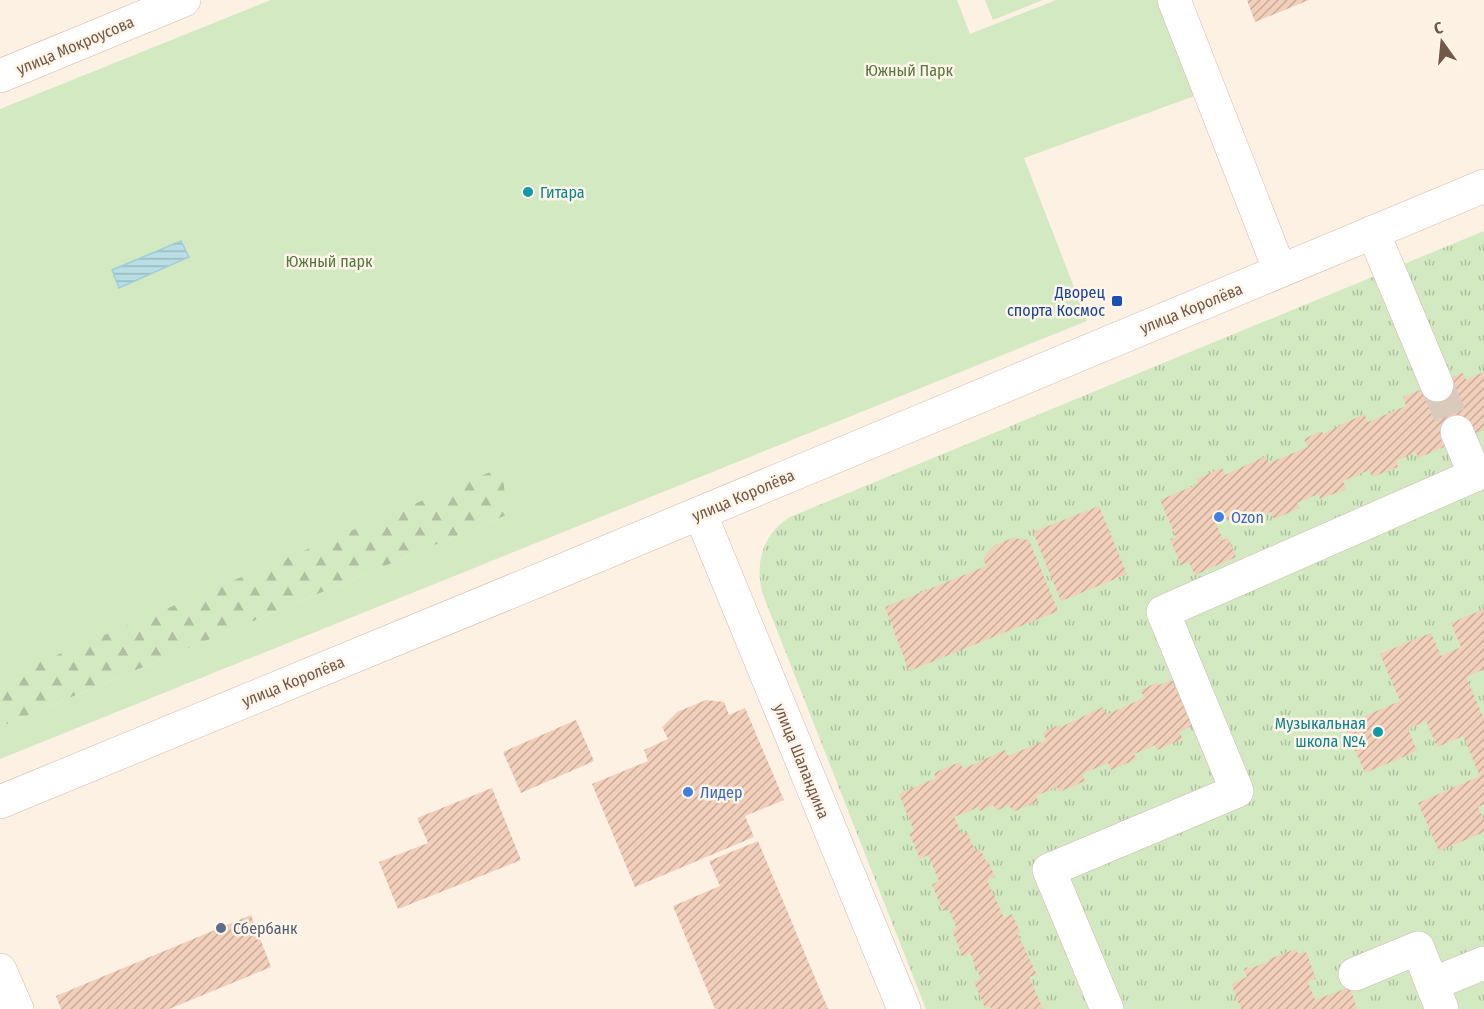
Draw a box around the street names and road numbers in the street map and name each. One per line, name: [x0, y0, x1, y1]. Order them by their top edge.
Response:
street label: улица Мокроусова: [14, 12, 137, 79]
street label: улица Королёва: [1137, 279, 1246, 338]
street label: улица Королёва: [689, 465, 797, 526]
street label: улица Королёва: [239, 652, 348, 711]
street label: улица Шаландина: [770, 701, 833, 822]

